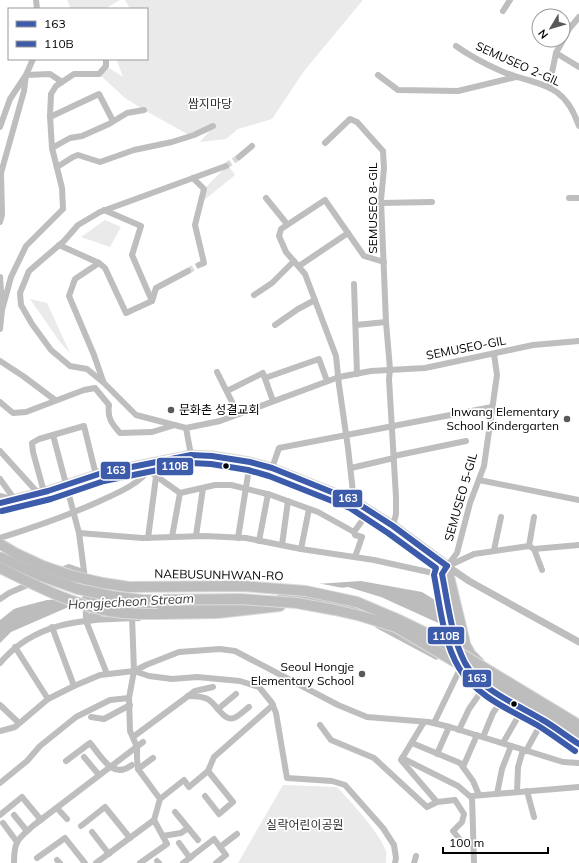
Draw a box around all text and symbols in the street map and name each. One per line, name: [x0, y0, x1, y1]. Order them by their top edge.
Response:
legend: [8, 8, 148, 60]
north arrow: [531, 8, 571, 48]
text: 163: [44, 16, 66, 31]
text: N: [535, 27, 551, 42]
text: 110B: [44, 36, 74, 51]
street label: SEMUSEO 2-GIL: [473, 38, 563, 89]
park label: 쌈지마당: [188, 96, 232, 111]
street label: SEMUSEO 8-GIL: [365, 162, 380, 254]
street label: SEMUSEO-GIL: [425, 332, 507, 363]
place label: 문화촌 성결교회: [179, 402, 259, 417]
place label: Inwang Elementary School Kindergarten: [447, 404, 560, 433]
marker: 문화촌 성결교회: [166, 405, 176, 415]
marker: Inwang Elementary School Kindergarten: [562, 414, 572, 424]
street label: SEMUSEO 5-GIL: [441, 451, 480, 543]
line badge: 110B: [156, 457, 194, 476]
text: 110B: [161, 459, 189, 473]
line badge: 163: [100, 461, 131, 480]
unlabelled marker: [221, 461, 231, 471]
text: 163: [106, 463, 126, 477]
line badge: 163: [332, 489, 363, 508]
text: 163: [338, 491, 358, 505]
street label: NAEBUSUNHWAN-RO: [154, 566, 284, 583]
water label: Hongjecheon Stream: [68, 590, 194, 612]
line badge: 110B: [427, 626, 465, 645]
text: 110B: [432, 629, 460, 643]
place label: Seoul Hongje Elementary School: [251, 659, 354, 688]
marker: Seoul Hongje Elementary School: [357, 669, 367, 679]
line badge: 163: [462, 669, 492, 688]
text: 163: [467, 671, 487, 685]
unlabelled marker: [509, 699, 519, 709]
park label: 실락어린이공원: [266, 817, 344, 832]
scale bar: [443, 829, 548, 855]
text: 100 m: [449, 835, 484, 850]

